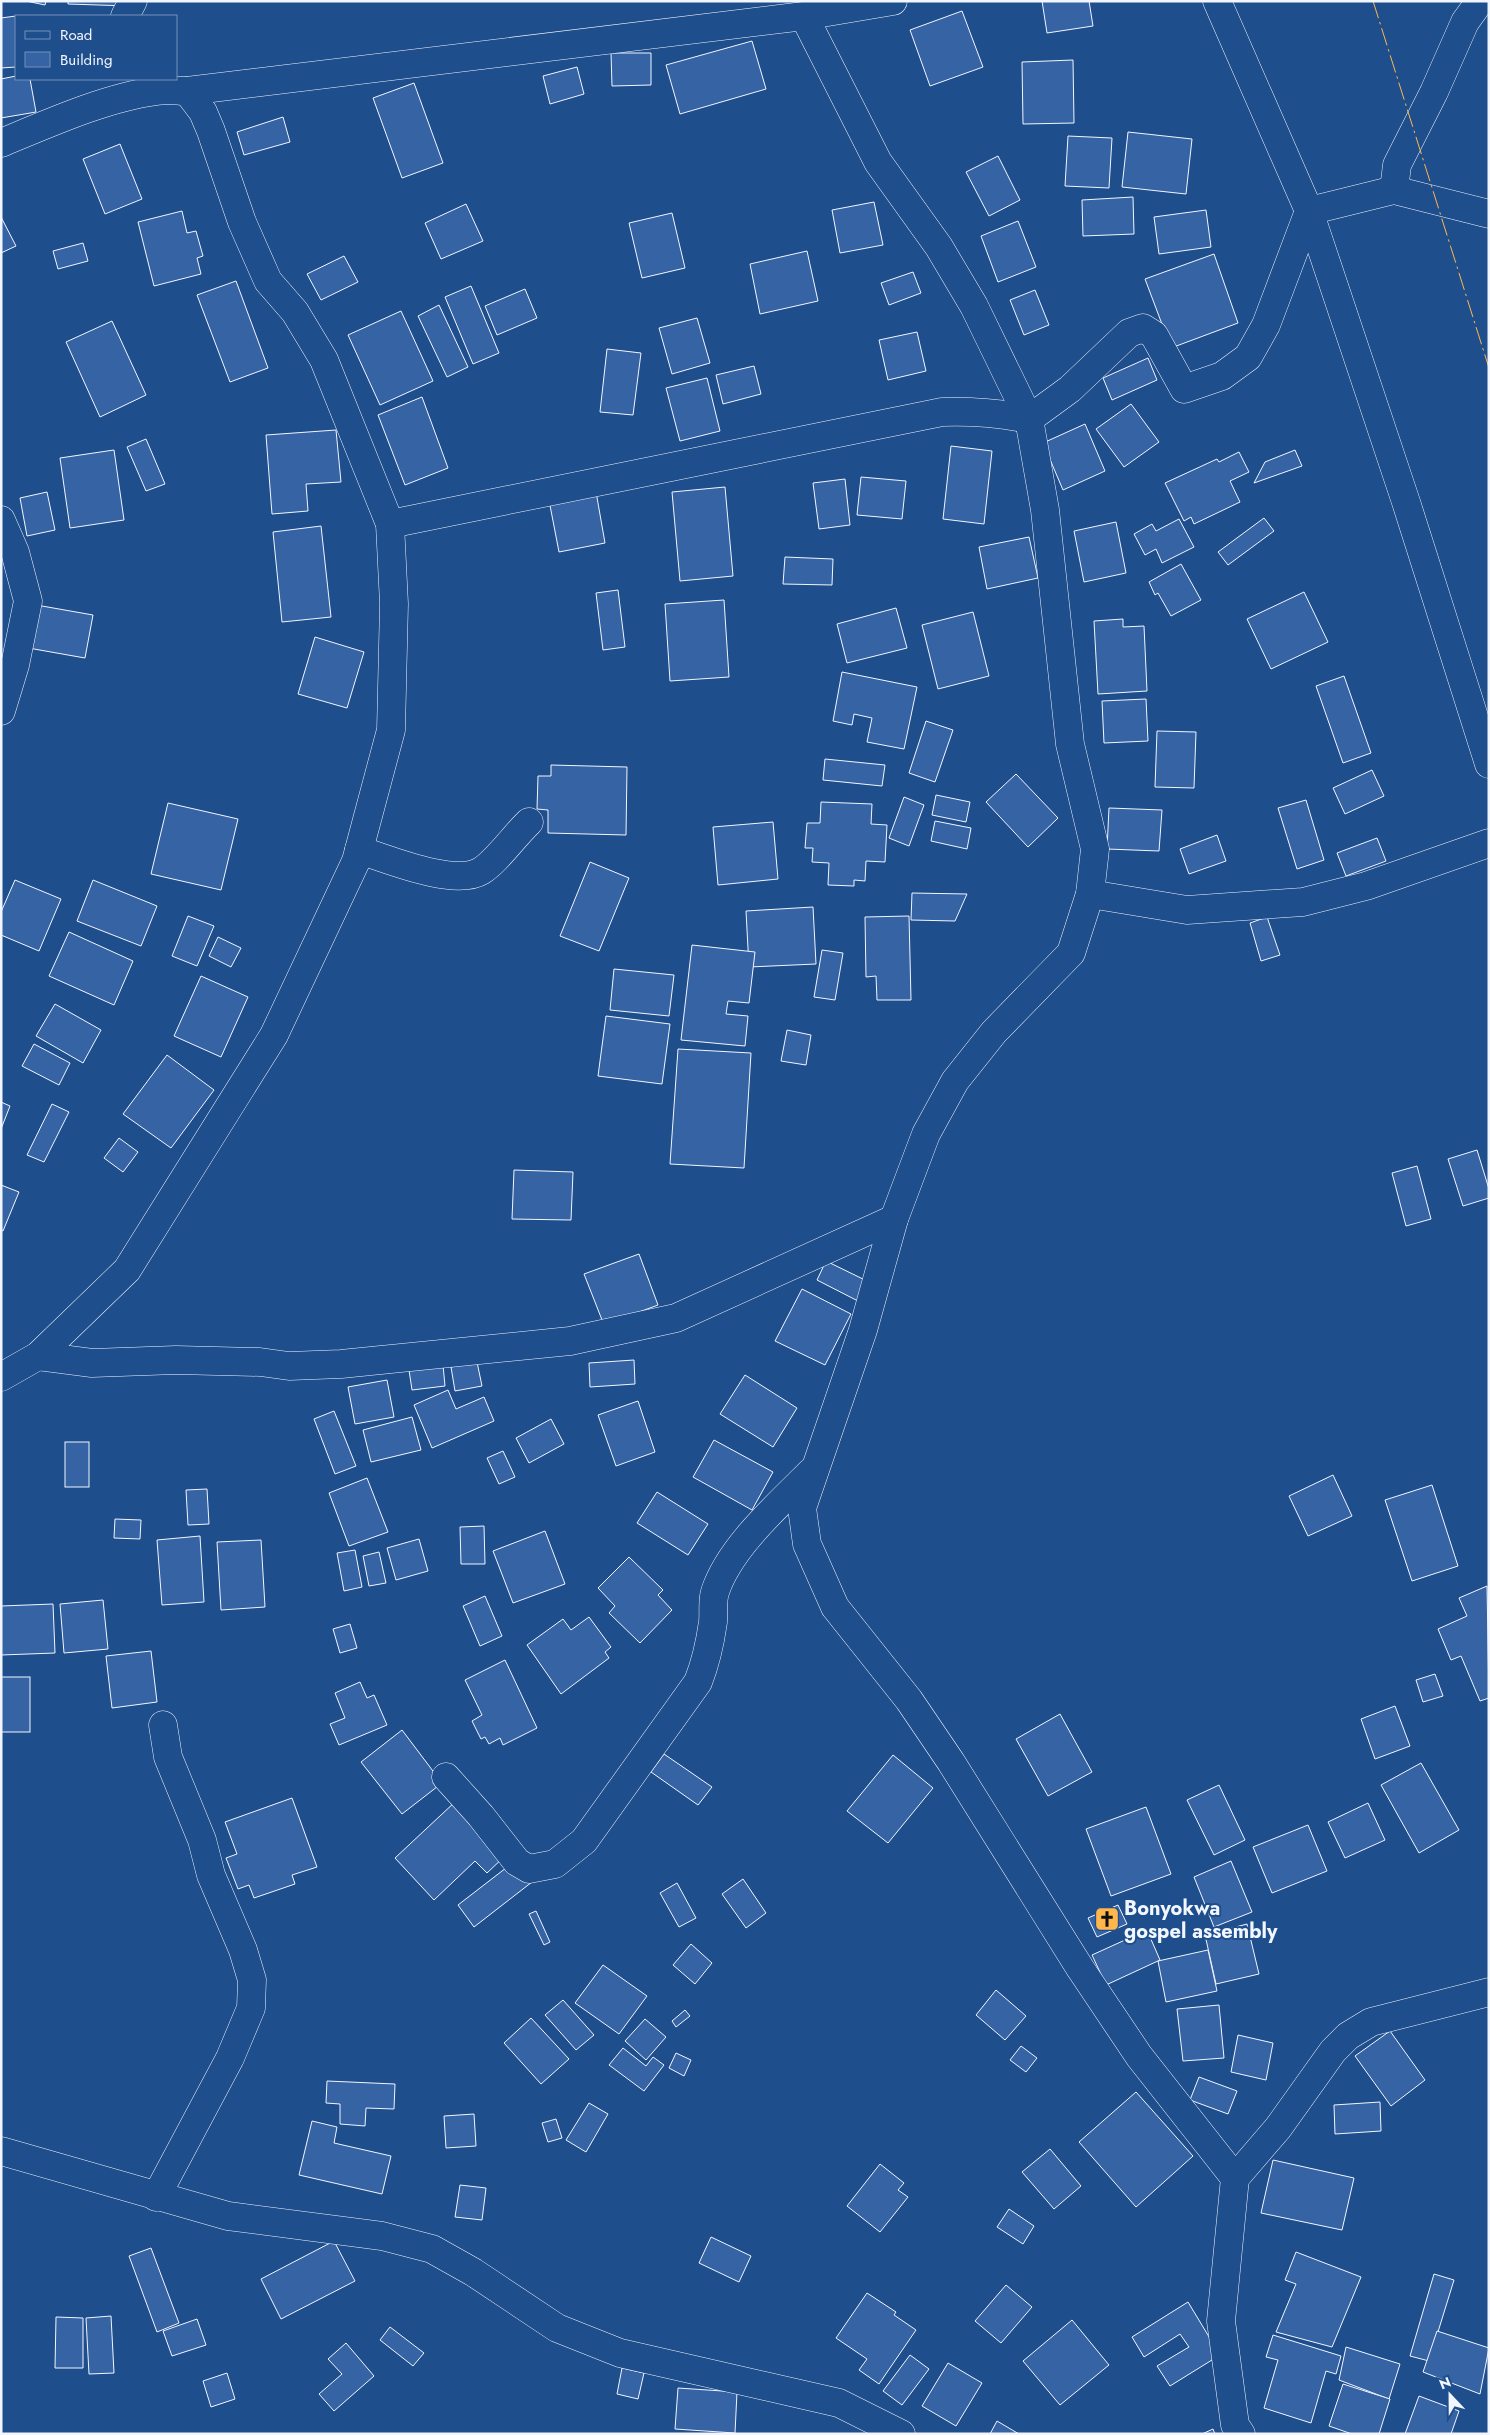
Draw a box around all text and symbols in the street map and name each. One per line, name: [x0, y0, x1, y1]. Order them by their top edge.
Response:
legend: [15, 15, 178, 80]
text: Road: [60, 24, 92, 46]
text: Building: [60, 49, 112, 71]
place label: Bonyokwa gospel assembly: [1124, 1894, 1278, 1946]
church icon: Bonyokwa gospel assembly: [1094, 1906, 1120, 1932]
north arrow: [1425, 2370, 1475, 2420]
text: N: [1436, 2372, 1454, 2394]

